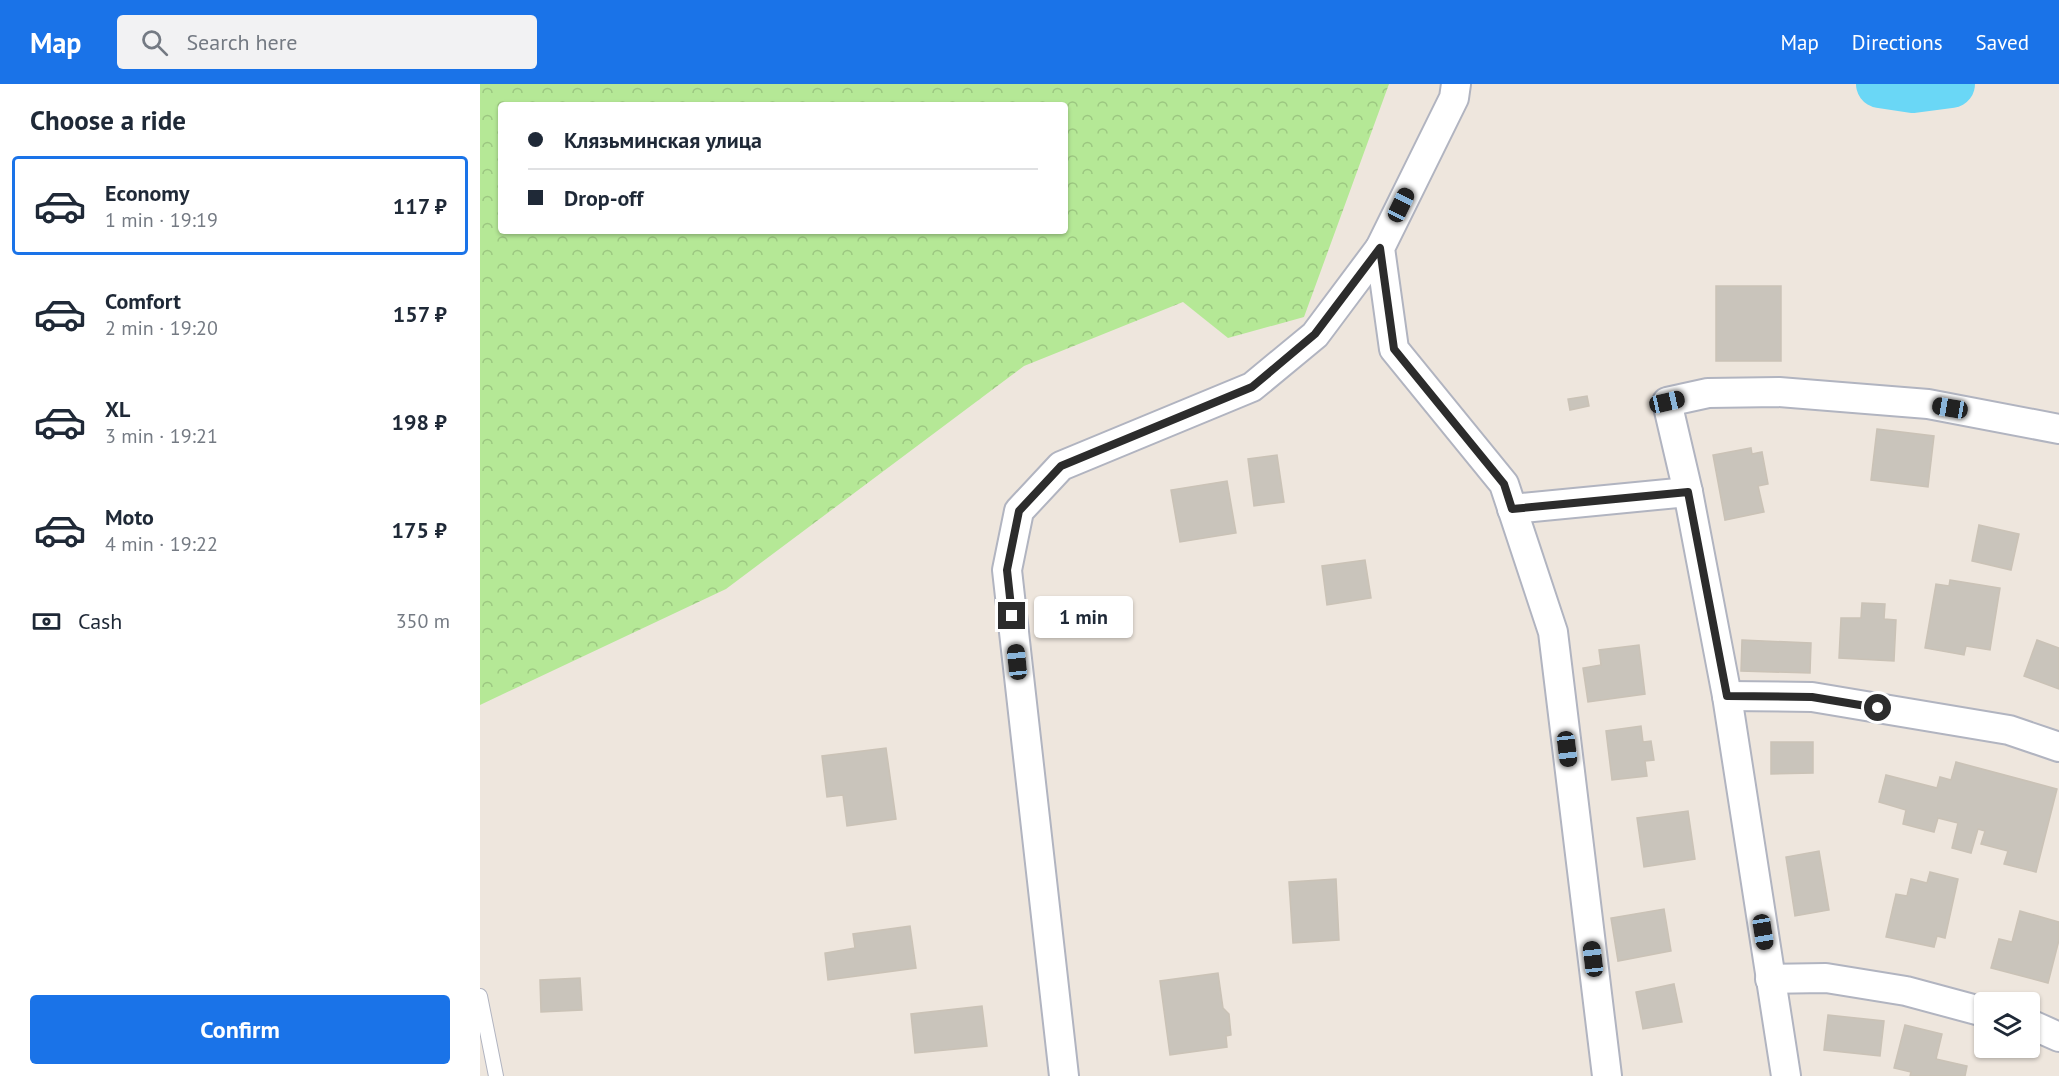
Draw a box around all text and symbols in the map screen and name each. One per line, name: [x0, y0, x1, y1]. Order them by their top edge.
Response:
search box: [117, 15, 537, 69]
text: Map: [30, 24, 81, 61]
icon: search: [138, 26, 171, 59]
text: Search here: [186, 28, 297, 56]
text: Map: [1780, 29, 1819, 56]
text: Directions: [1852, 29, 1943, 56]
text: Saved: [1976, 29, 2029, 56]
text: Choose a ride: [30, 103, 186, 137]
text: Клязьминская улица: [564, 126, 762, 154]
icon: car: [33, 179, 87, 233]
text: Economy: [105, 179, 189, 207]
text: Drop-off: [564, 184, 643, 212]
car: [1385, 185, 1417, 225]
text: 117 ₽: [393, 192, 447, 220]
text: 1 min · 19:19: [105, 207, 218, 233]
icon: car: [33, 287, 87, 341]
text: Comfort: [105, 287, 181, 315]
text: 157 ₽: [393, 300, 447, 328]
text: 2 min · 19:20: [105, 315, 218, 341]
car: [1647, 389, 1687, 415]
icon: car: [33, 395, 87, 449]
text: XL: [105, 395, 130, 423]
car: [1931, 396, 1969, 420]
text: 198 ₽: [392, 408, 447, 436]
text: 3 min · 19:21: [105, 423, 218, 449]
icon: car: [33, 503, 87, 557]
text: Moto: [105, 503, 154, 531]
text: 175 ₽: [392, 516, 447, 544]
text: 4 min · 19:22: [105, 531, 218, 557]
callout: 1 min: [1033, 595, 1132, 637]
route end: [998, 602, 1025, 629]
text: 1 min: [1059, 604, 1108, 630]
icon: cash: [30, 605, 63, 638]
text: Cash: [78, 607, 122, 635]
text: 350 m: [396, 608, 450, 634]
car: [1006, 643, 1028, 681]
route start: [1864, 694, 1891, 721]
car: [1556, 730, 1578, 768]
car: [1751, 913, 1775, 951]
car: [1582, 940, 1604, 978]
map controls: [1974, 992, 2040, 1058]
button: layers: [1974, 992, 2040, 1058]
button: Confirm: [30, 995, 450, 1064]

